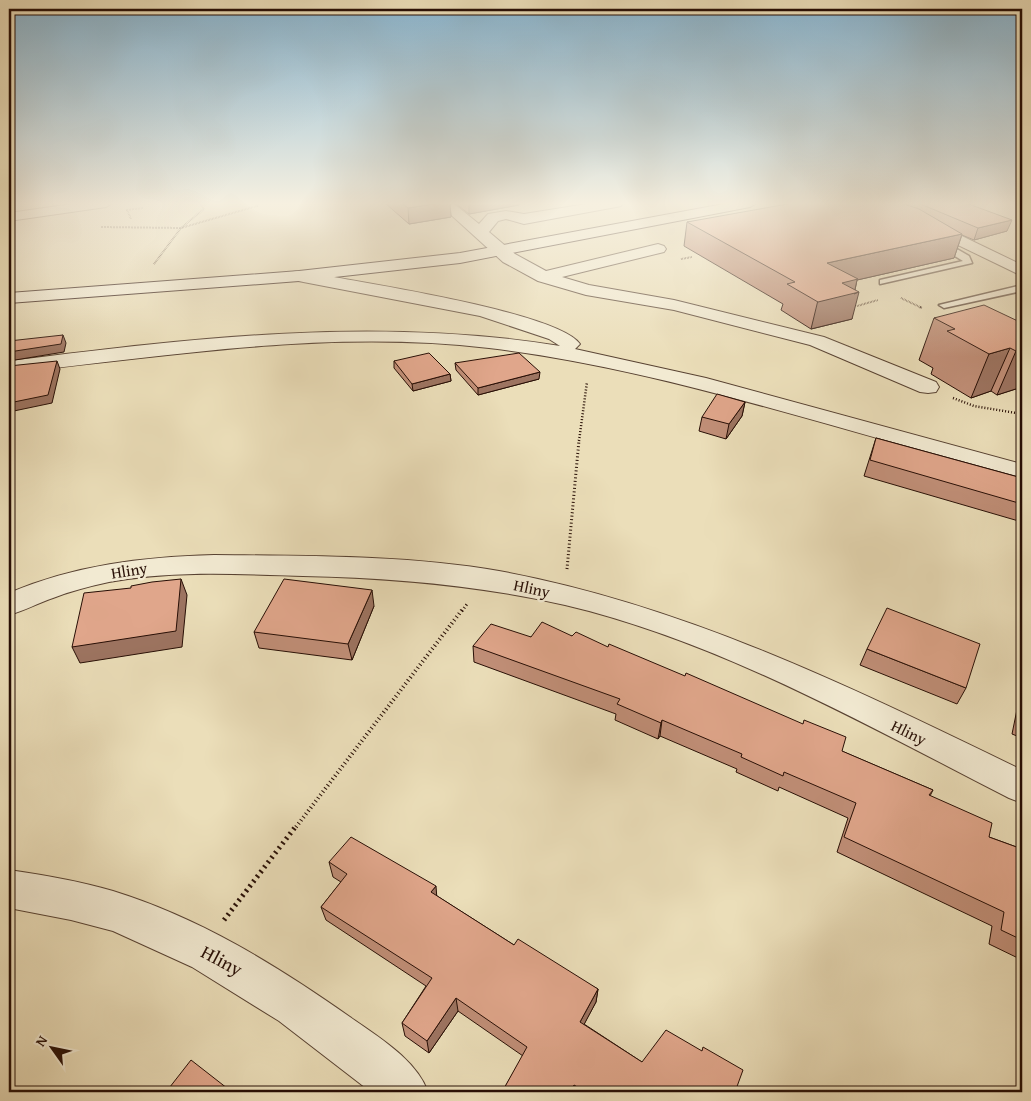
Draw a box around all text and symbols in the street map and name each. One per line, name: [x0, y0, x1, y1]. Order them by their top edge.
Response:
street label: Hliny: [109, 555, 149, 585]
street label: Hliny: [512, 572, 552, 604]
street label: Hliny: [887, 713, 931, 751]
street label: Hliny: [196, 937, 248, 983]
north arrow: [28, 1024, 78, 1074]
text: N: [30, 1031, 52, 1050]

